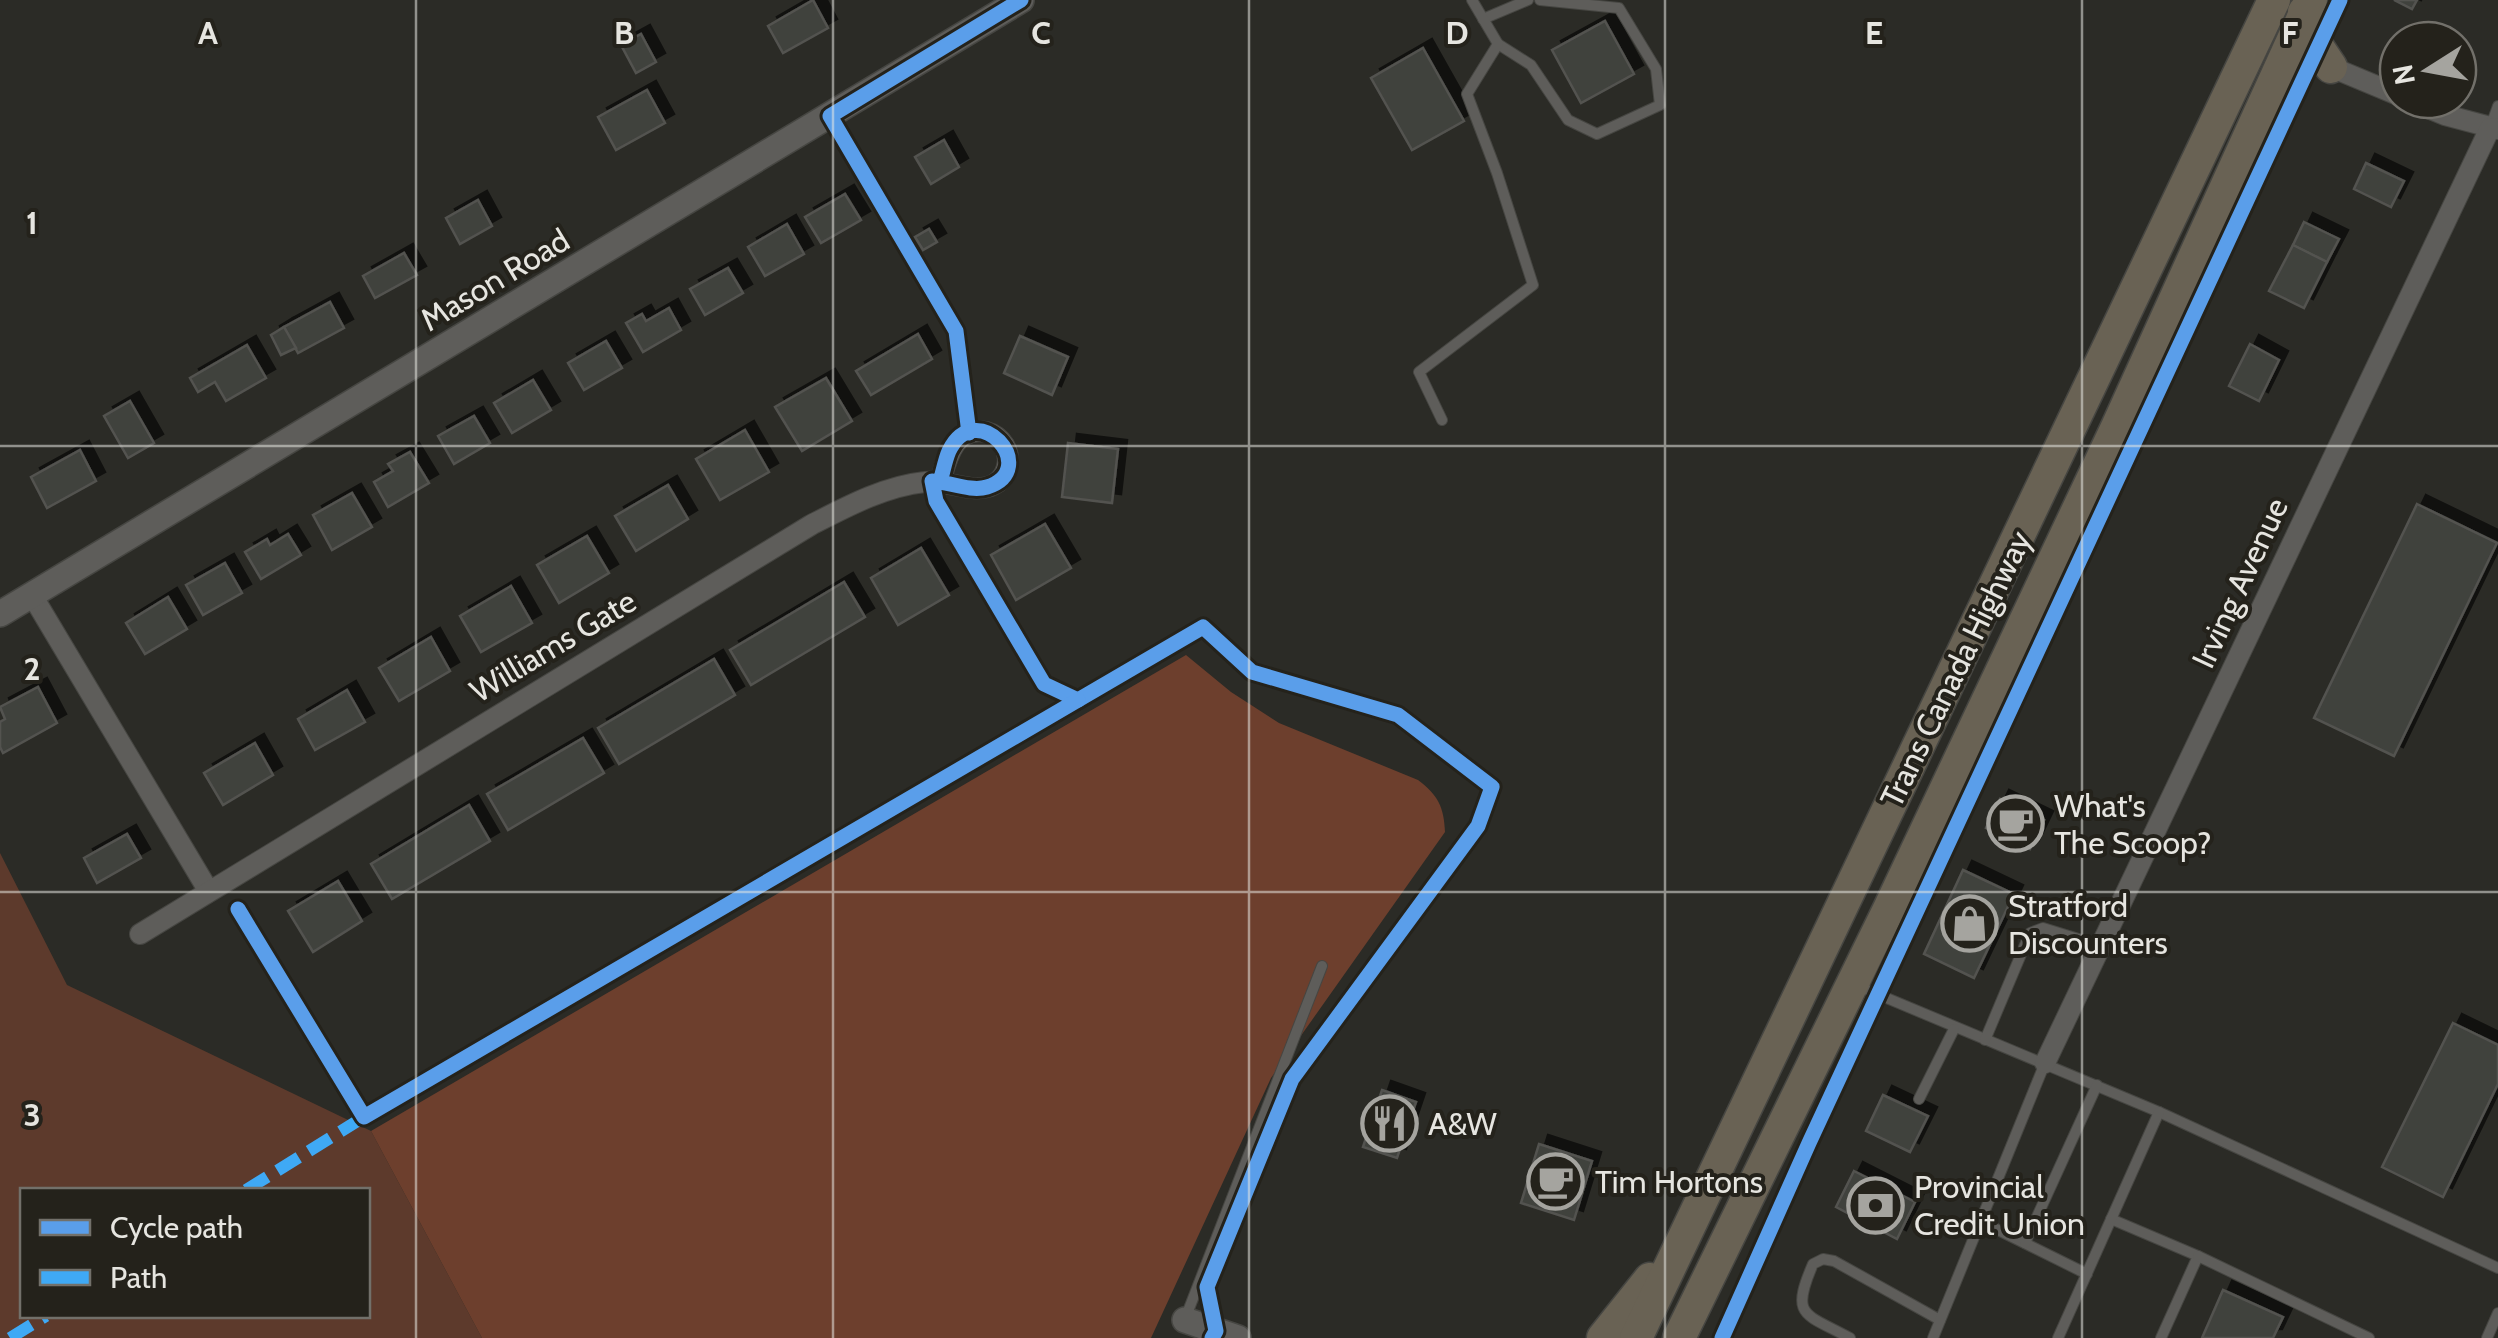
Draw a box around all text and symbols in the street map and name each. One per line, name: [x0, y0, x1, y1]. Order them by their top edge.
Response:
text: A: [198, 13, 218, 52]
text: B: [614, 13, 634, 52]
text: C: [1031, 13, 1051, 52]
text: D: [1445, 13, 1469, 52]
text: E: [1865, 13, 1883, 52]
text: F: [2282, 13, 2299, 52]
north arrow: [2378, 20, 2478, 120]
text: N: [2385, 62, 2422, 88]
text: 1: [26, 203, 38, 242]
street label: Mason Road: [413, 220, 576, 339]
street label: Irving Avenue: [2183, 492, 2296, 674]
street label: Trans Canada Highway: [1872, 524, 2039, 813]
street label: Williams Gate: [463, 581, 643, 710]
text: 2: [24, 649, 40, 688]
place label: What's The Scoop?: [2054, 786, 2212, 862]
cafe icon: What's The Scoop?: [1985, 794, 2045, 854]
place label: Stratford Discounters: [2008, 886, 2168, 962]
shop icon: Stratford Discounters: [1939, 894, 1999, 954]
restaurant icon: A&W: [1359, 1094, 1419, 1154]
text: 3: [23, 1095, 41, 1134]
place label: A&W: [1428, 1104, 1498, 1143]
cafe icon: Tim Hortons: [1526, 1152, 1586, 1212]
place label: Tim Hortons: [1595, 1162, 1763, 1201]
place label: Provincial Credit Union: [1914, 1167, 2085, 1243]
bank icon: Provincial Credit Union: [1845, 1175, 1905, 1235]
legend: [20, 1188, 370, 1318]
text: Cycle path: [110, 1209, 243, 1246]
text: Path: [110, 1259, 167, 1296]

